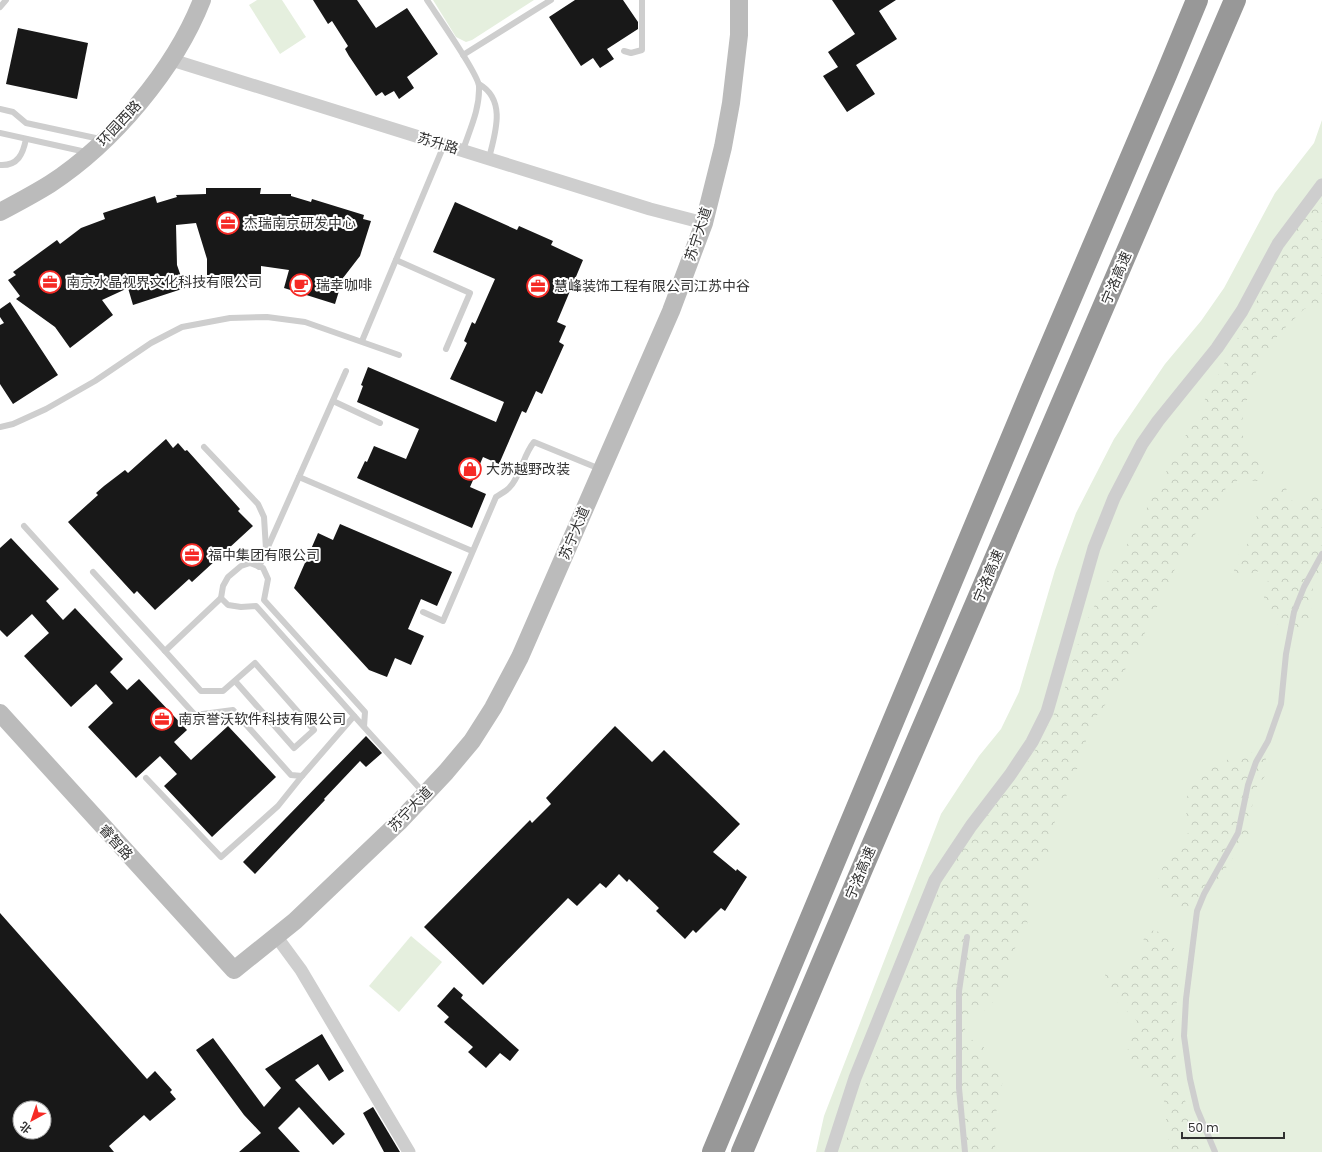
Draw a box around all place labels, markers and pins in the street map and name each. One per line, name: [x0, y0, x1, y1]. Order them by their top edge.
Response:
office icon: 杰瑞南京研发中心: [215, 210, 241, 236]
place label: 杰瑞南京研发中心: [244, 213, 356, 233]
office icon: 南京水晶视界文化科技有限公司: [37, 269, 63, 295]
place label: 南京水晶视界文化科技有限公司: [66, 272, 262, 292]
cafe icon: 瑞幸咖啡: [288, 272, 314, 298]
office icon: 慧峰装饰工程有限公司江苏中谷: [525, 273, 551, 299]
place label: 瑞幸咖啡: [316, 275, 372, 295]
place label: 慧峰装饰工程有限公司江苏中谷: [554, 276, 750, 296]
shop icon: 大苏越野改装: [457, 456, 483, 482]
place label: 大苏越野改装: [486, 459, 570, 479]
office icon: 福中集团有限公司: [179, 542, 205, 568]
place label: 福中集团有限公司: [208, 545, 320, 565]
office icon: 南京誉沃软件科技有限公司: [149, 706, 175, 732]
place label: 南京誉沃软件科技有限公司: [178, 709, 346, 729]

